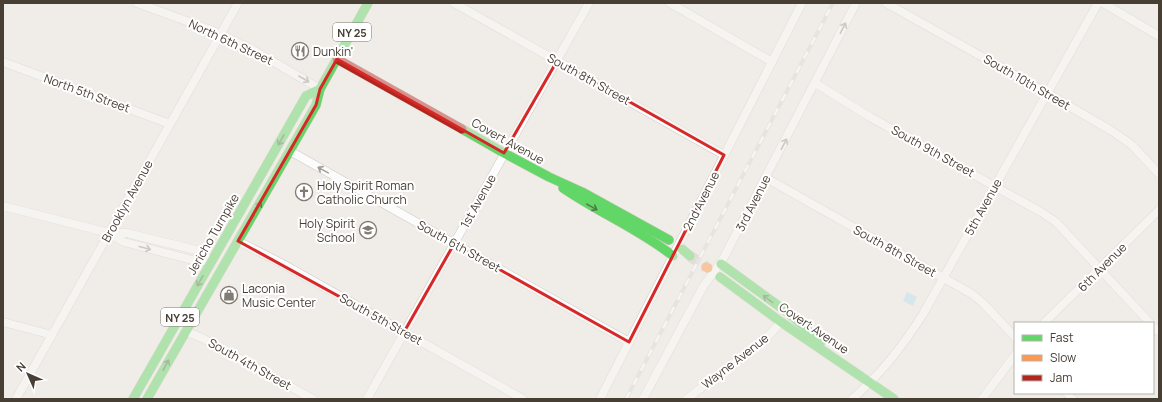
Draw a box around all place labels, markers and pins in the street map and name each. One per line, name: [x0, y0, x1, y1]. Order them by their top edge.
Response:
restaurant icon: Dunkin': [290, 41, 310, 61]
place label: Dunkin': [313, 43, 353, 60]
place label: Holy Spirit Roman Catholic Church: [317, 177, 414, 208]
church icon: Holy Spirit Roman Catholic Church: [294, 182, 314, 202]
place label: Holy Spirit School: [299, 215, 355, 246]
school or university icon: Holy Spirit School: [358, 220, 378, 240]
place label: Laconia Music Center: [242, 280, 316, 311]
shop icon: Laconia Music Center: [219, 285, 239, 305]

